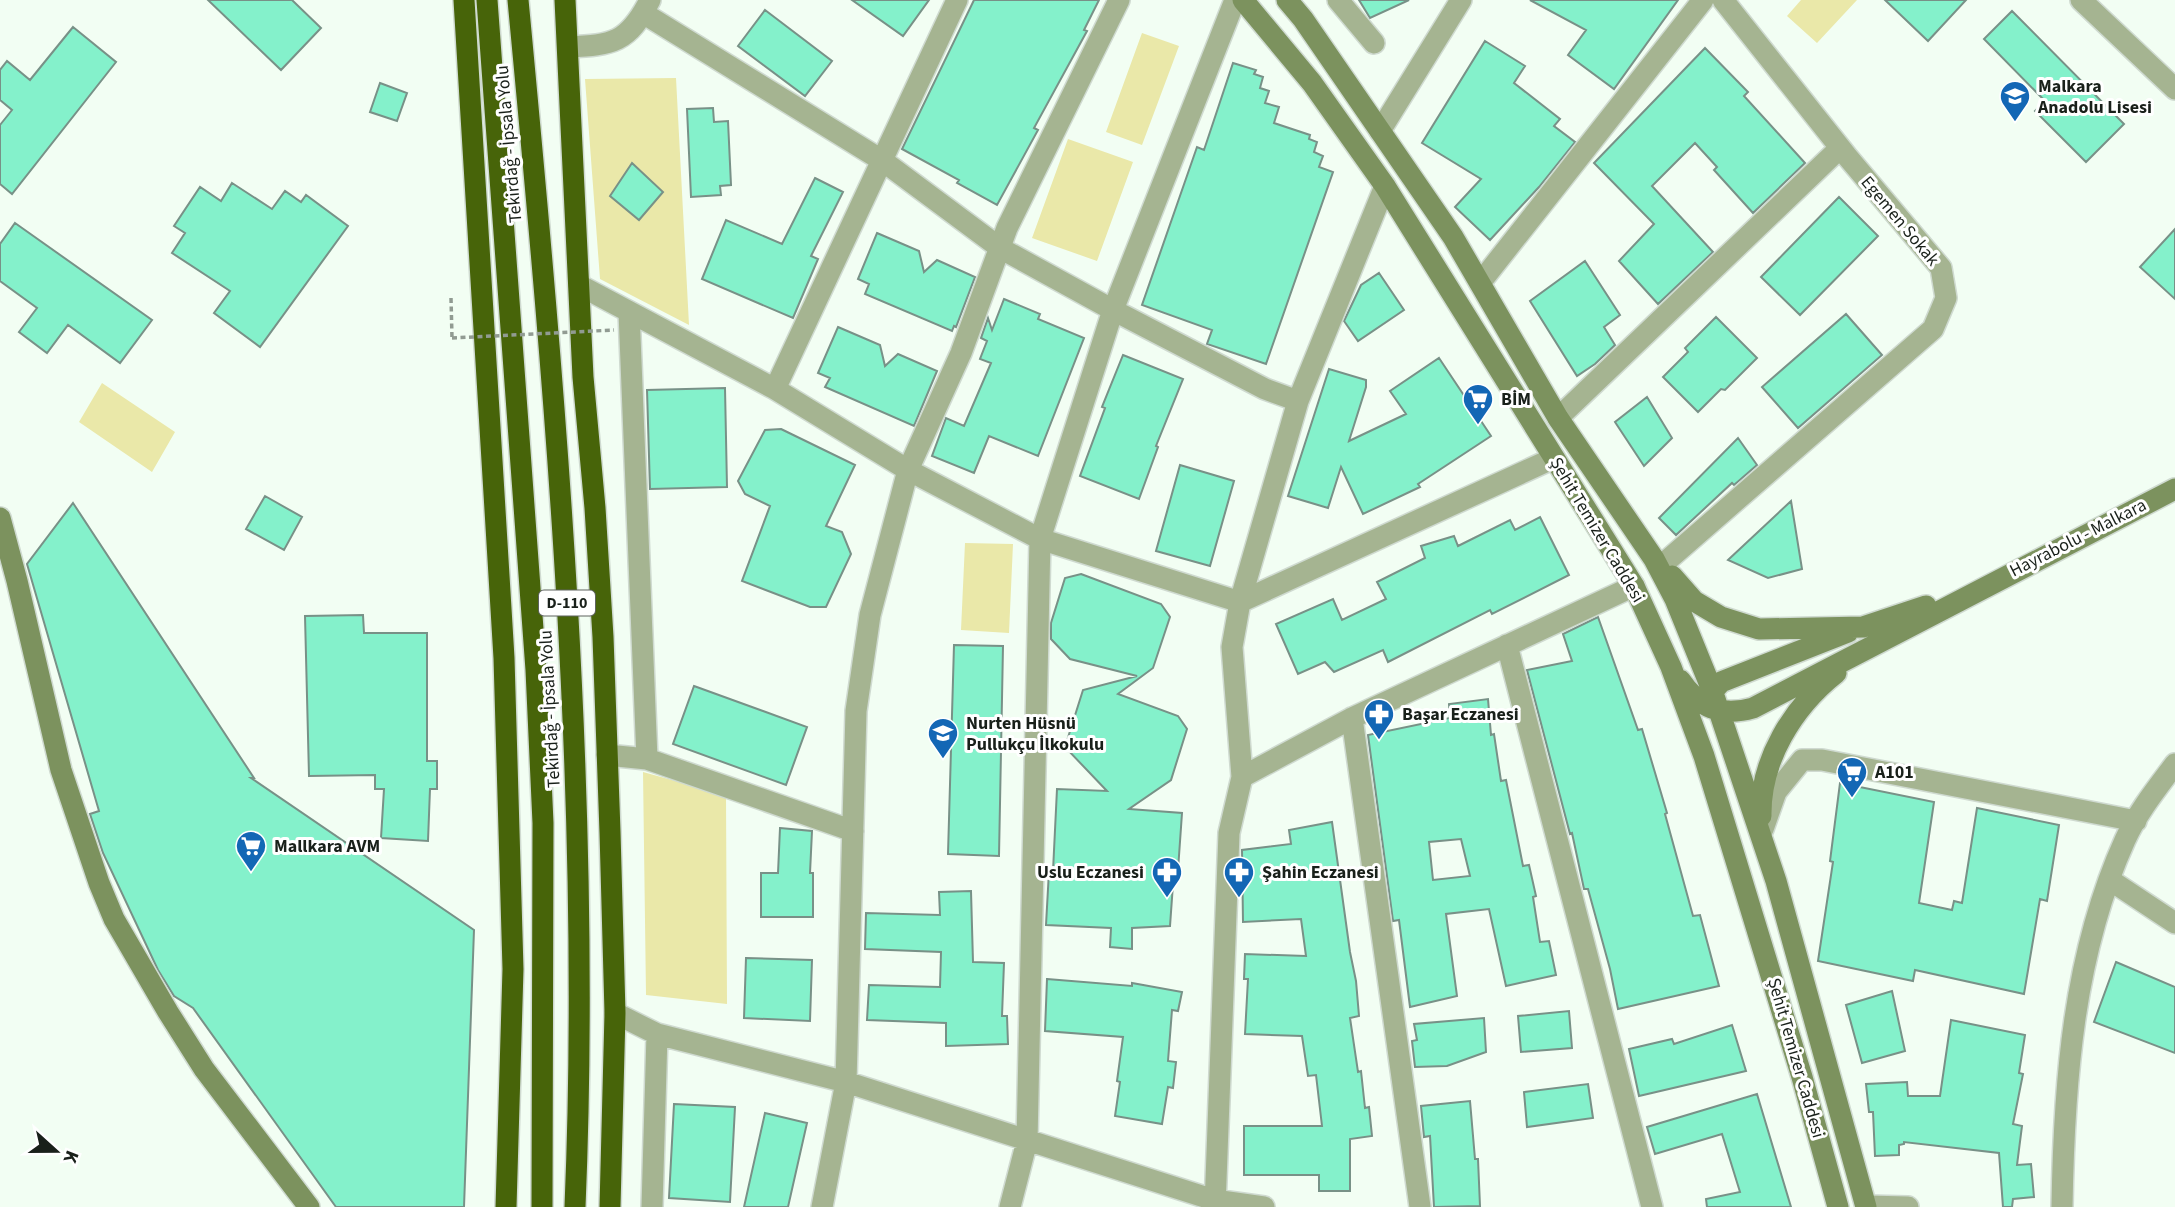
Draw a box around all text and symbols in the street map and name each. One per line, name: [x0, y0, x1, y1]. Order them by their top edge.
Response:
street label: Tekirdağ - İpsala Yolu: [490, 64, 528, 224]
place label: Malkara Anadolu Lisesi: [2037, 74, 2152, 120]
school or university icon: Malkara Anadolu Lisesi: [1998, 79, 2032, 123]
street label: Egemen Sokak: [1855, 171, 1945, 271]
supermarket icon: BİM: [1461, 382, 1495, 426]
place label: BİM: [1501, 387, 1531, 412]
street label: Şehit Temizer Caddesi: [1544, 453, 1650, 607]
street label: Hayrabolu - Malkara: [2005, 493, 2151, 583]
road number: D-110: [539, 590, 595, 616]
street label: Tekirdağ - İpsala Yolu: [533, 629, 567, 789]
pharmacy icon: Başar Eczanesi: [1362, 697, 1396, 741]
place label: Başar Eczanesi: [1402, 702, 1519, 727]
place label: Nurten Hüsnü Pullukçu İlkokulu: [966, 711, 1104, 757]
school or university icon: Nurten Hüsnü Pullukçu İlkokulu: [926, 716, 960, 760]
supermarket icon: A101: [1835, 755, 1869, 799]
place label: A101: [1874, 760, 1914, 785]
supermarket icon: Mallkara AVM: [234, 829, 268, 873]
place label: Mallkara AVM: [274, 834, 380, 859]
pharmacy icon: Uslu Eczanesi: [1150, 855, 1184, 899]
pharmacy icon: Şahin Eczanesi: [1222, 855, 1256, 899]
place label: Uslu Eczanesi: [1037, 860, 1144, 885]
place label: Şahin Eczanesi: [1262, 860, 1379, 885]
street label: Şehit Temizer Caddesi: [1761, 975, 1831, 1141]
north arrow: [21, 1116, 91, 1186]
text: K: [56, 1146, 85, 1167]

